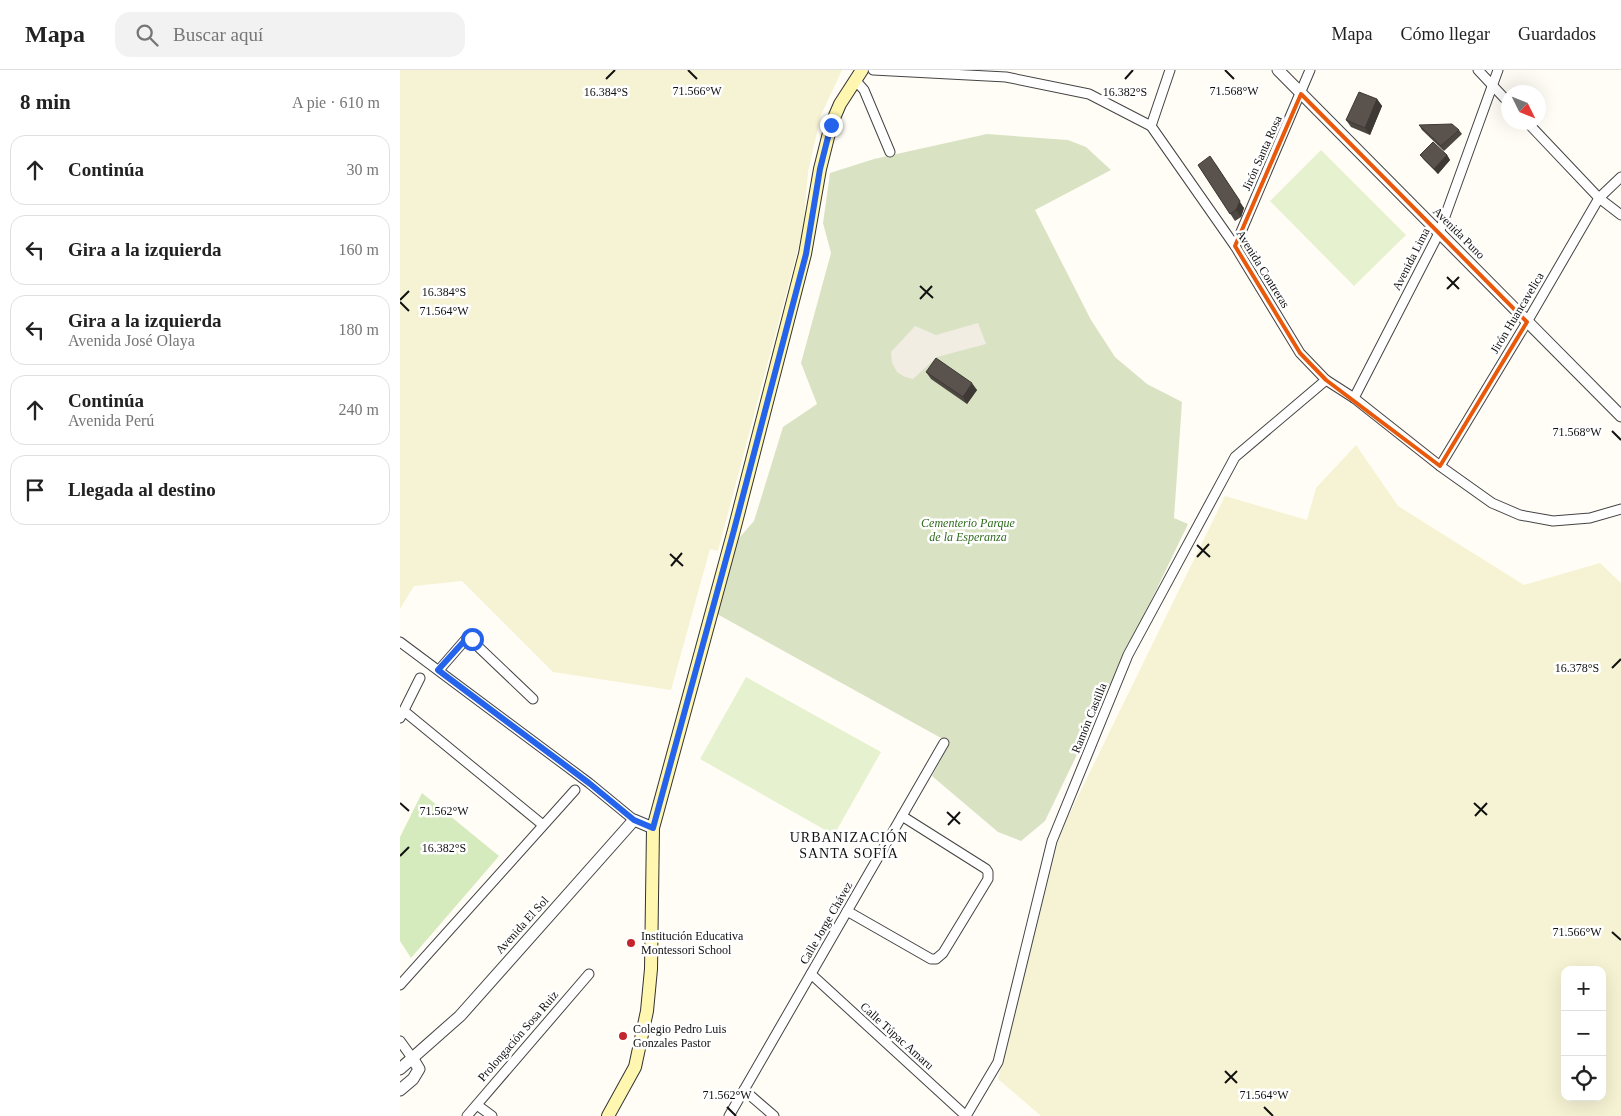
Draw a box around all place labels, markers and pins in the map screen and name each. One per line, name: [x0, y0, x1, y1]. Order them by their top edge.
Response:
place label: Institución Educativa Montessori School: [641, 929, 744, 957]
marker: Institución Educativa Montessori School: [625, 937, 637, 949]
place label: Colegio Pedro Luis Gonzales Pastor: [633, 1022, 727, 1050]
marker: Colegio Pedro Luis Gonzales Pastor: [617, 1030, 629, 1042]

